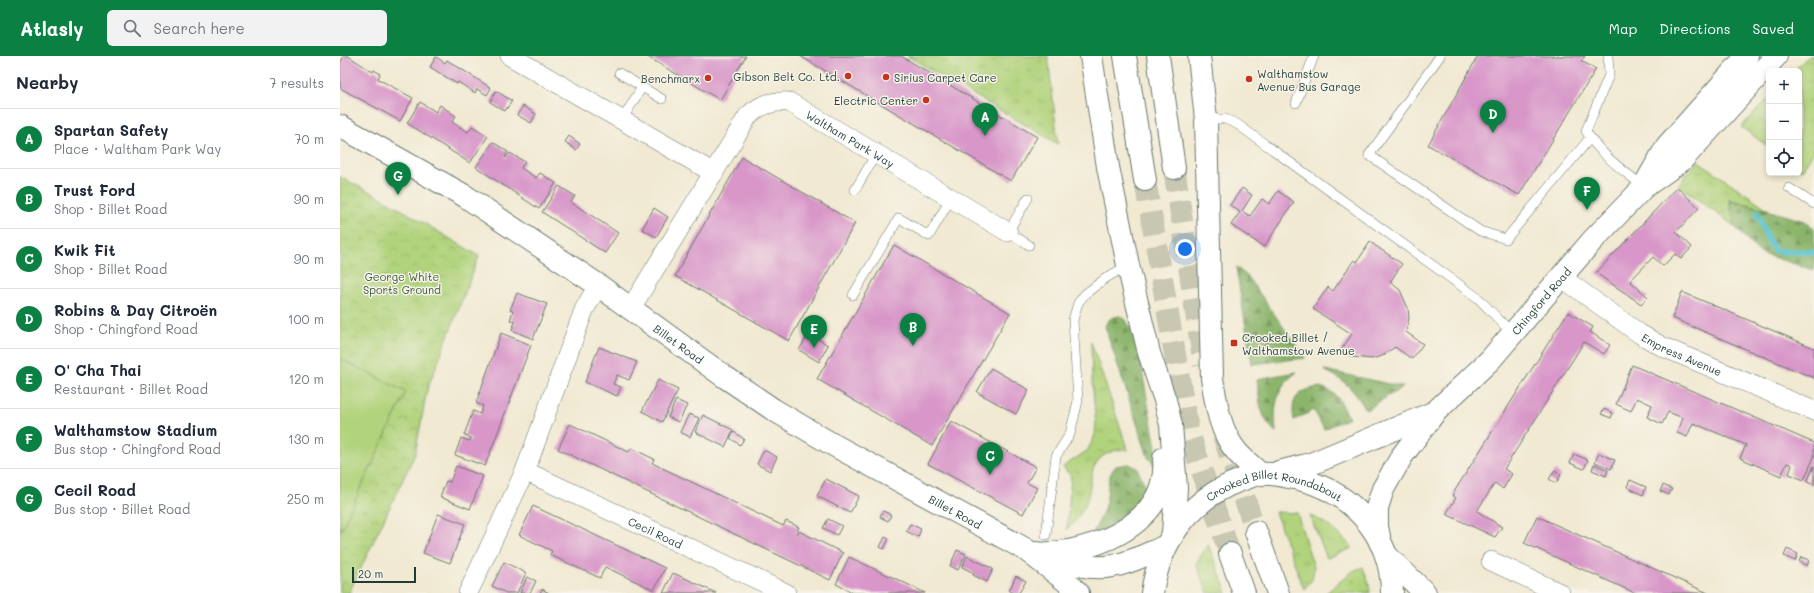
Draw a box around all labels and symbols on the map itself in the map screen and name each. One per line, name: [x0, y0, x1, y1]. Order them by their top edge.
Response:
place label: Walthamstow Avenue Bus Garage: [1257, 66, 1361, 94]
place label: Gibson Belt Co. Ltd.: [733, 69, 840, 84]
place label: Sirius Carpet Care: [894, 70, 997, 85]
place label: Benchmarx: [641, 71, 700, 86]
marker: Gibson Belt Co. Ltd.: [843, 71, 853, 81]
marker: Sirius Carpet Care: [881, 72, 891, 82]
marker: Benchmarx: [703, 73, 713, 83]
marker: Walthamstow Avenue Bus Garage: [1244, 74, 1254, 84]
place label: Electric Center: [834, 93, 918, 108]
marker: Electric Center: [921, 95, 931, 105]
pin: D: [1480, 100, 1506, 133]
pin: A: [972, 103, 998, 136]
street label: Waltham Park Way: [803, 106, 898, 171]
pin: G: [385, 162, 411, 195]
pin: F: [1574, 177, 1600, 210]
your location: [1175, 239, 1195, 259]
street label: Chingford Road: [1508, 264, 1574, 338]
park label: George White Sports Ground: [363, 269, 441, 297]
pin: B: [900, 313, 926, 346]
pin: E: [801, 315, 827, 348]
street label: Billet Road: [651, 320, 707, 367]
street label: Empress Avenue: [1639, 329, 1725, 379]
place label: Crooked Billet / Walthamstow Avenue: [1242, 330, 1355, 358]
marker: Crooked Billet / Walthamstow Avenue: [1229, 338, 1239, 348]
pin: C: [977, 442, 1003, 475]
text: Crooked Billet Roundabout: [1203, 466, 1346, 504]
street label: Billet Road: [926, 491, 985, 532]
street label: Crooked Billet Roundabout: [1202, 494, 1346, 508]
street label: Cecil Road: [626, 513, 685, 551]
scale bar: [352, 565, 416, 584]

